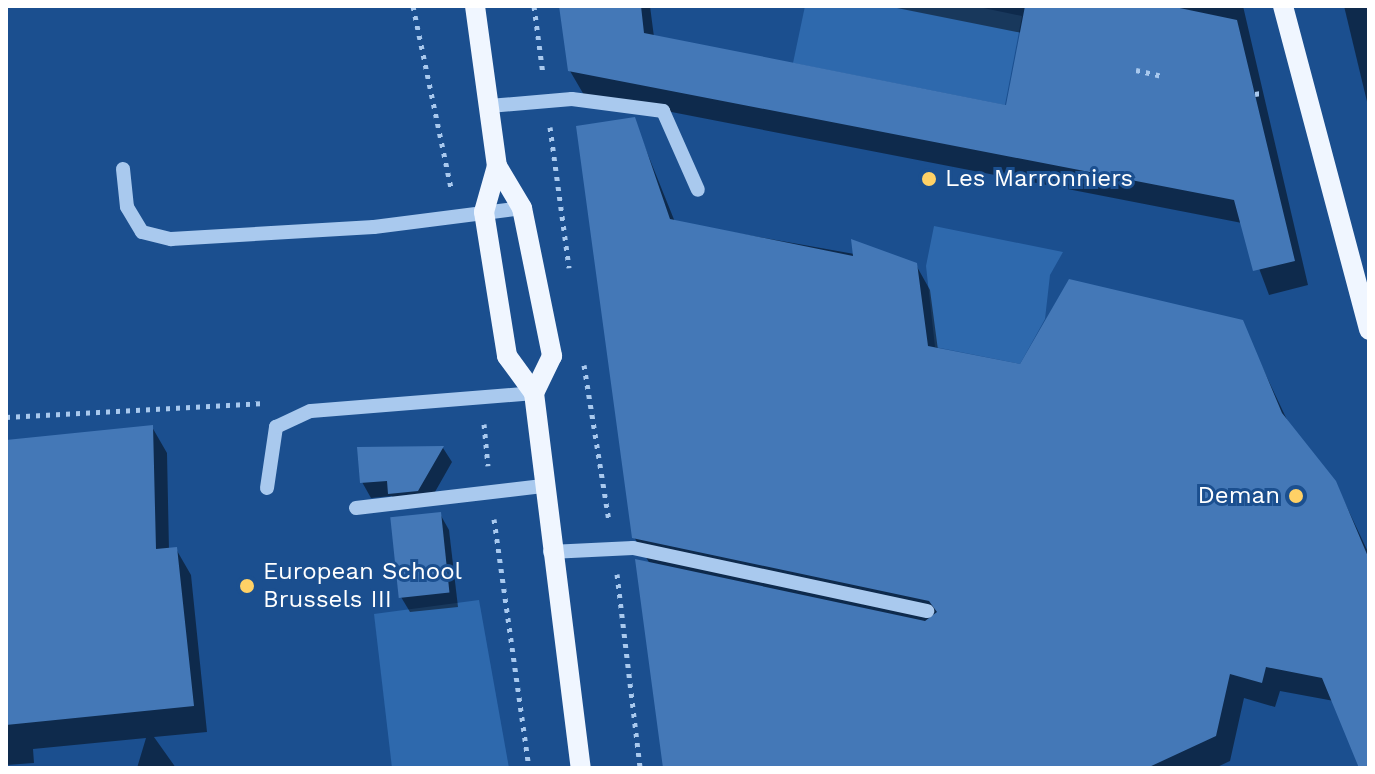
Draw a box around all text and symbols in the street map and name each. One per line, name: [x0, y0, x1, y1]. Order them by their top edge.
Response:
place label: Les Marronniers: [945, 165, 1133, 193]
marker: Les Marronniers: [920, 170, 938, 188]
place label: Deman: [1198, 482, 1280, 510]
marker: Deman: [1287, 487, 1305, 505]
place label: European School Brussels III: [263, 558, 462, 614]
marker: European School Brussels III: [238, 577, 256, 595]

